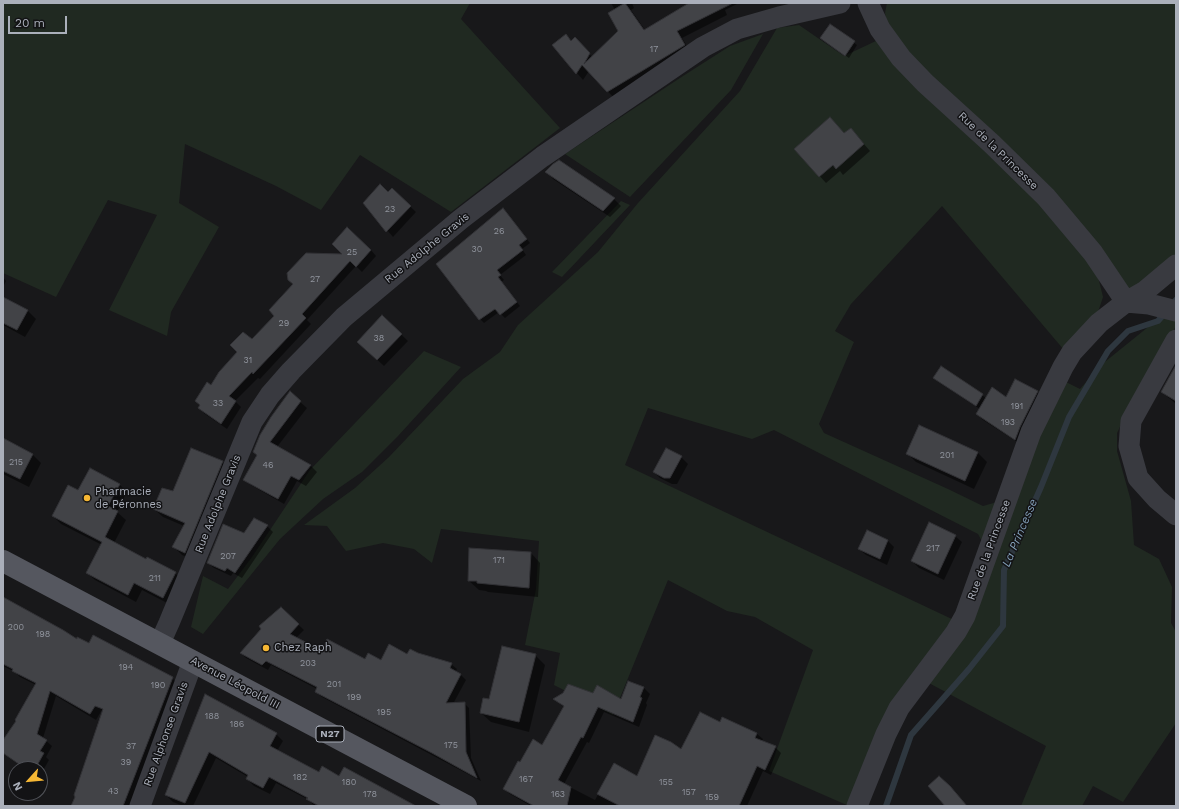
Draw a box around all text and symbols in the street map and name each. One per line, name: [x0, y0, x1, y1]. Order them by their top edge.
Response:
scale bar: [10, 8, 69, 34]
text: 20 m: [15, 16, 45, 30]
house number: 17: [650, 44, 658, 54]
street label: Rue de la Princesse: [955, 110, 1041, 192]
house number: 23: [385, 204, 395, 214]
street label: Rue Adolphe Gravis: [382, 210, 472, 286]
house number: 26: [494, 226, 504, 236]
house number: 30: [472, 244, 482, 254]
house number: 25: [347, 247, 357, 257]
house number: 27: [310, 274, 320, 284]
house number: 29: [279, 318, 289, 328]
house number: 38: [374, 333, 384, 343]
house number: 31: [244, 355, 252, 365]
house number: 33: [213, 398, 223, 408]
house number: 191: [1011, 401, 1023, 411]
house number: 193: [1001, 417, 1015, 427]
house number: 201: [940, 450, 954, 460]
street label: Rue Adolphe Gravis: [192, 453, 244, 555]
house number: 215: [9, 457, 23, 467]
house number: 46: [263, 460, 273, 470]
place label: Pharmacie de Péronnes: [95, 485, 162, 511]
marker: Pharmacie de Péronnes: [82, 493, 92, 503]
water label: La Princesse: [999, 497, 1041, 569]
street label: Rue de la Princesse: [965, 498, 1013, 602]
house number: 217: [926, 543, 940, 553]
house number: 207: [220, 551, 236, 561]
house number: 171: [493, 555, 505, 565]
house number: 211: [149, 573, 161, 583]
house number: 200: [8, 622, 24, 632]
house number: 198: [36, 629, 50, 639]
place label: Chez Raph: [274, 641, 332, 655]
marker: Chez Raph: [261, 643, 271, 653]
street label: Avenue Léopold III: [188, 654, 282, 712]
house number: 203: [300, 658, 316, 668]
house number: 194: [119, 662, 133, 672]
house number: 201: [327, 679, 341, 689]
street label: Rue Alphonse Gravis: [141, 680, 191, 788]
house number: 190: [151, 680, 165, 690]
house number: 199: [347, 692, 361, 702]
house number: 195: [377, 707, 391, 717]
house number: 188: [205, 711, 219, 721]
house number: 186: [230, 719, 244, 729]
road number: N27: [316, 726, 344, 742]
house number: 175: [444, 740, 458, 750]
house number: 37: [126, 741, 136, 751]
house number: 39: [121, 757, 131, 767]
north arrow: [8, 761, 48, 801]
house number: 182: [293, 772, 307, 782]
house number: 167: [519, 774, 533, 784]
house number: 180: [342, 777, 356, 787]
house number: 155: [659, 777, 673, 787]
text: N: [10, 780, 25, 793]
house number: 43: [108, 786, 118, 796]
house number: 157: [682, 787, 696, 797]
house number: 178: [363, 789, 377, 799]
house number: 163: [551, 789, 565, 799]
house number: 159: [705, 792, 719, 802]

